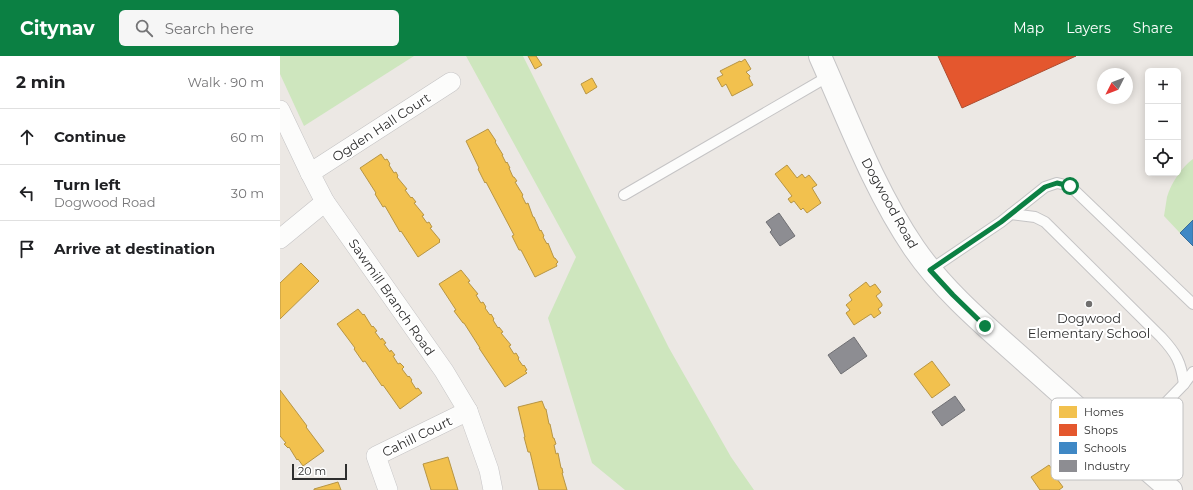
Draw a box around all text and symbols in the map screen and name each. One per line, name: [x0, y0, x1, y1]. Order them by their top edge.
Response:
search box: [119, 10, 399, 46]
text: Citynav: [20, 17, 95, 40]
icon: search: [133, 17, 155, 39]
text: Search here: [165, 19, 254, 38]
text: Map: [1013, 19, 1044, 37]
text: Layers: [1066, 19, 1111, 37]
text: Share: [1133, 19, 1173, 37]
north arrow: [1097, 68, 1133, 104]
map controls: [1145, 68, 1181, 176]
button: +: [1145, 68, 1181, 104]
text: 2 min: [16, 72, 66, 92]
text: Walk · 90 m: [188, 74, 264, 90]
street label: Ogden Hall Court: [329, 89, 433, 165]
button: −: [1145, 104, 1181, 140]
icon: ahead: [16, 126, 38, 148]
text: Continue: [54, 127, 126, 146]
text: 60 m: [230, 129, 264, 145]
button: locate: [1145, 140, 1181, 176]
street label: Dogwood Road: [858, 155, 922, 251]
text: Turn left: [54, 175, 121, 194]
route start: [1061, 177, 1079, 195]
icon: left: [16, 182, 38, 204]
text: 30 m: [231, 185, 264, 201]
text: Dogwood Road: [54, 194, 156, 210]
street label: Sawmill Branch Road: [346, 235, 438, 359]
icon: arrive: [16, 238, 38, 260]
text: Arrive at destination: [54, 239, 215, 258]
marker: Dogwood Elementary School: [1084, 299, 1094, 309]
place label: Dogwood Elementary School: [1028, 310, 1150, 341]
route end: [976, 317, 994, 335]
legend: [1051, 398, 1183, 480]
text: Homes: [1084, 405, 1124, 419]
street label: Cahill Court: [379, 412, 455, 460]
text: Shops: [1084, 423, 1119, 437]
text: Schools: [1084, 441, 1127, 455]
text: Industry: [1084, 459, 1130, 473]
scale bar: [292, 462, 347, 481]
text: 20 m: [298, 464, 326, 478]

